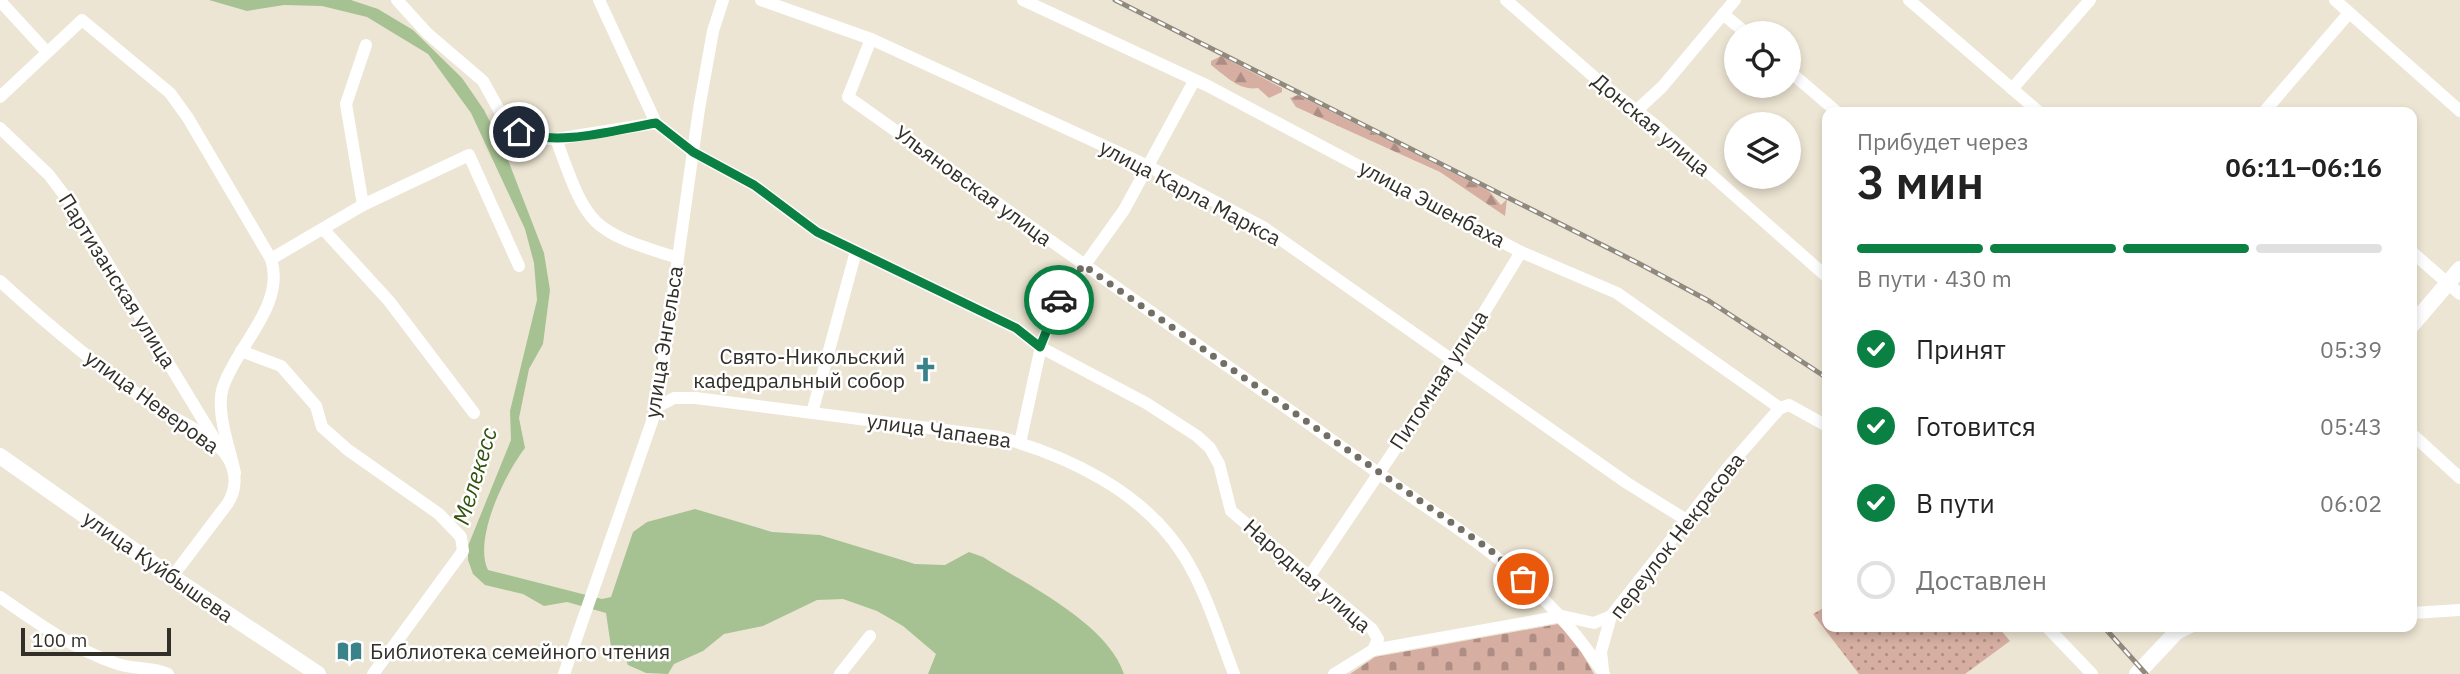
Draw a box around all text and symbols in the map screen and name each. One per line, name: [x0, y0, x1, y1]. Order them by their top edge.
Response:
map controls: [1724, 21, 1801, 189]
button: locate: [1724, 21, 1801, 98]
street label: Донская улица: [1586, 66, 1717, 182]
pin: [489, 102, 549, 162]
button: layers: [1724, 112, 1801, 189]
icon: home: [500, 113, 538, 151]
street label: Ульяновская улица: [889, 118, 1058, 252]
text: Прибудет через: [1857, 126, 2029, 156]
street label: улица Карла Маркса: [1095, 132, 1286, 252]
text: 06:11–06:16: [2225, 150, 2382, 184]
text: 3 мин: [1857, 152, 1984, 212]
street label: улица Эшенбаха: [1354, 153, 1511, 254]
street label: Партизанская улица: [53, 188, 183, 373]
text: В пути · 430 m: [1857, 263, 2012, 293]
street label: улица Энгельса: [637, 264, 689, 420]
courier: [1024, 265, 1094, 335]
icon: car: [1040, 281, 1078, 319]
street label: Питомная улица: [1383, 304, 1494, 455]
icon: check: [1857, 330, 1895, 368]
text: Принят: [1916, 332, 2006, 366]
text: 05:39: [2320, 334, 2382, 364]
place label: Свято-Никольский кафедральный собор: [693, 342, 905, 394]
street label: улица Неверова: [80, 343, 225, 459]
church icon: Свято-Никольский кафедральный собор: [911, 355, 939, 383]
street label: улица Чапаева: [865, 406, 1013, 454]
icon: check: [1857, 407, 1895, 445]
text: Готовится: [1916, 409, 2036, 443]
text: 05:43: [2320, 411, 2382, 441]
water label: Мелекесс: [445, 423, 503, 528]
street label: переулок Некрасова: [1602, 446, 1750, 624]
icon: check: [1857, 484, 1895, 522]
text: В пути: [1916, 486, 1995, 520]
text: 06:02: [2320, 488, 2382, 518]
street label: улица Куйбышева: [78, 504, 239, 629]
street label: Народная улица: [1238, 512, 1377, 638]
pin: [1493, 549, 1553, 609]
icon: bag: [1504, 560, 1542, 598]
text: Доставлен: [1916, 563, 2047, 597]
scale bar: [21, 625, 172, 657]
text: 100 m: [32, 628, 87, 652]
place label: Библиотека семейного чтения: [370, 637, 670, 665]
library icon: Библиотека семейного чтения: [336, 638, 364, 666]

